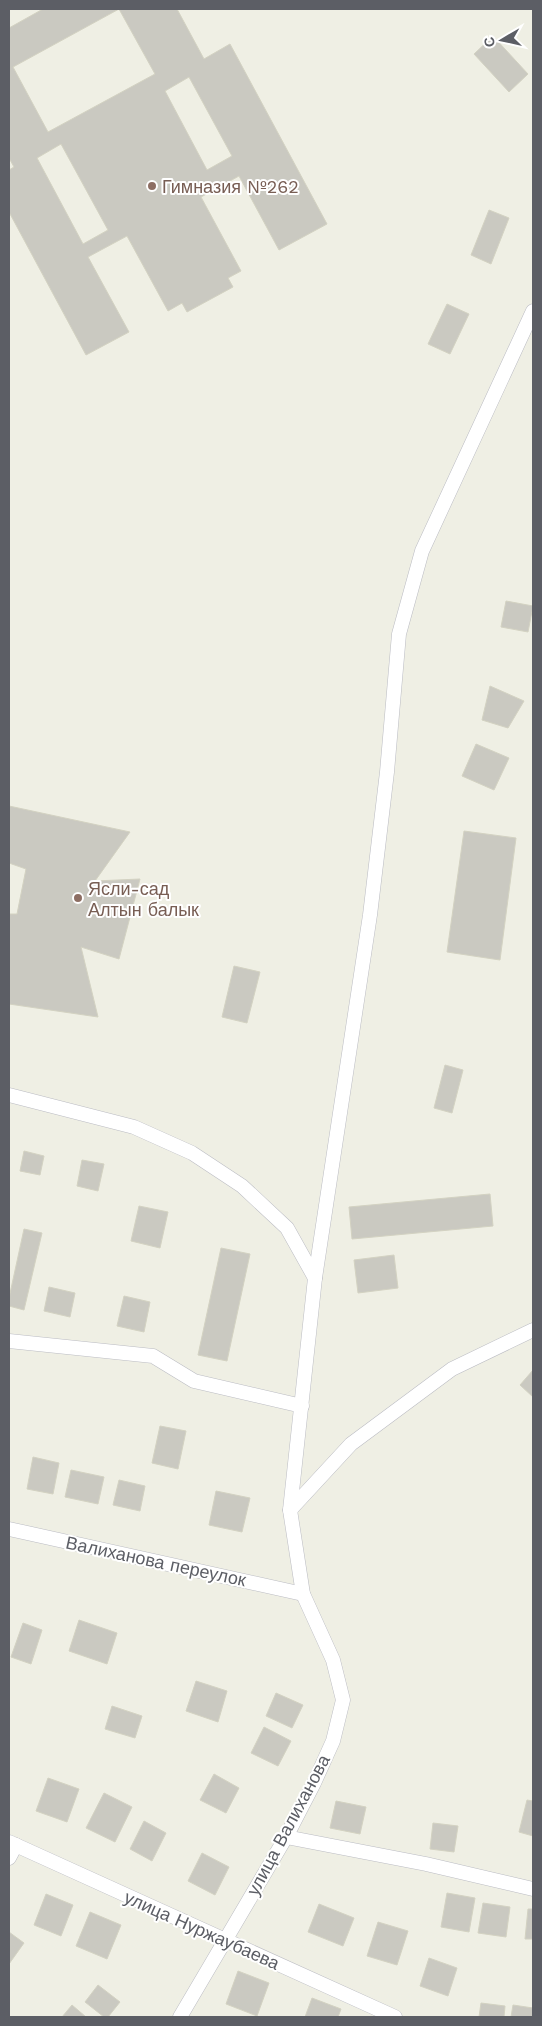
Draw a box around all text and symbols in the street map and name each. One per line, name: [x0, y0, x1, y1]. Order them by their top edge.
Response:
north arrow: [477, 15, 527, 65]
text: С: [480, 36, 498, 48]
place label: Гимназия №262: [162, 176, 299, 197]
marker: Гимназия №262: [146, 180, 158, 192]
place label: Ясли-сад Алтын балык: [88, 878, 199, 920]
marker: Ясли-сад Алтын балык: [72, 892, 84, 904]
street label: Валиханова переулок: [64, 1532, 248, 1590]
street label: улица Валиханова: [242, 1750, 334, 1899]
street label: улица Нуржаубаева: [121, 1886, 284, 1974]

